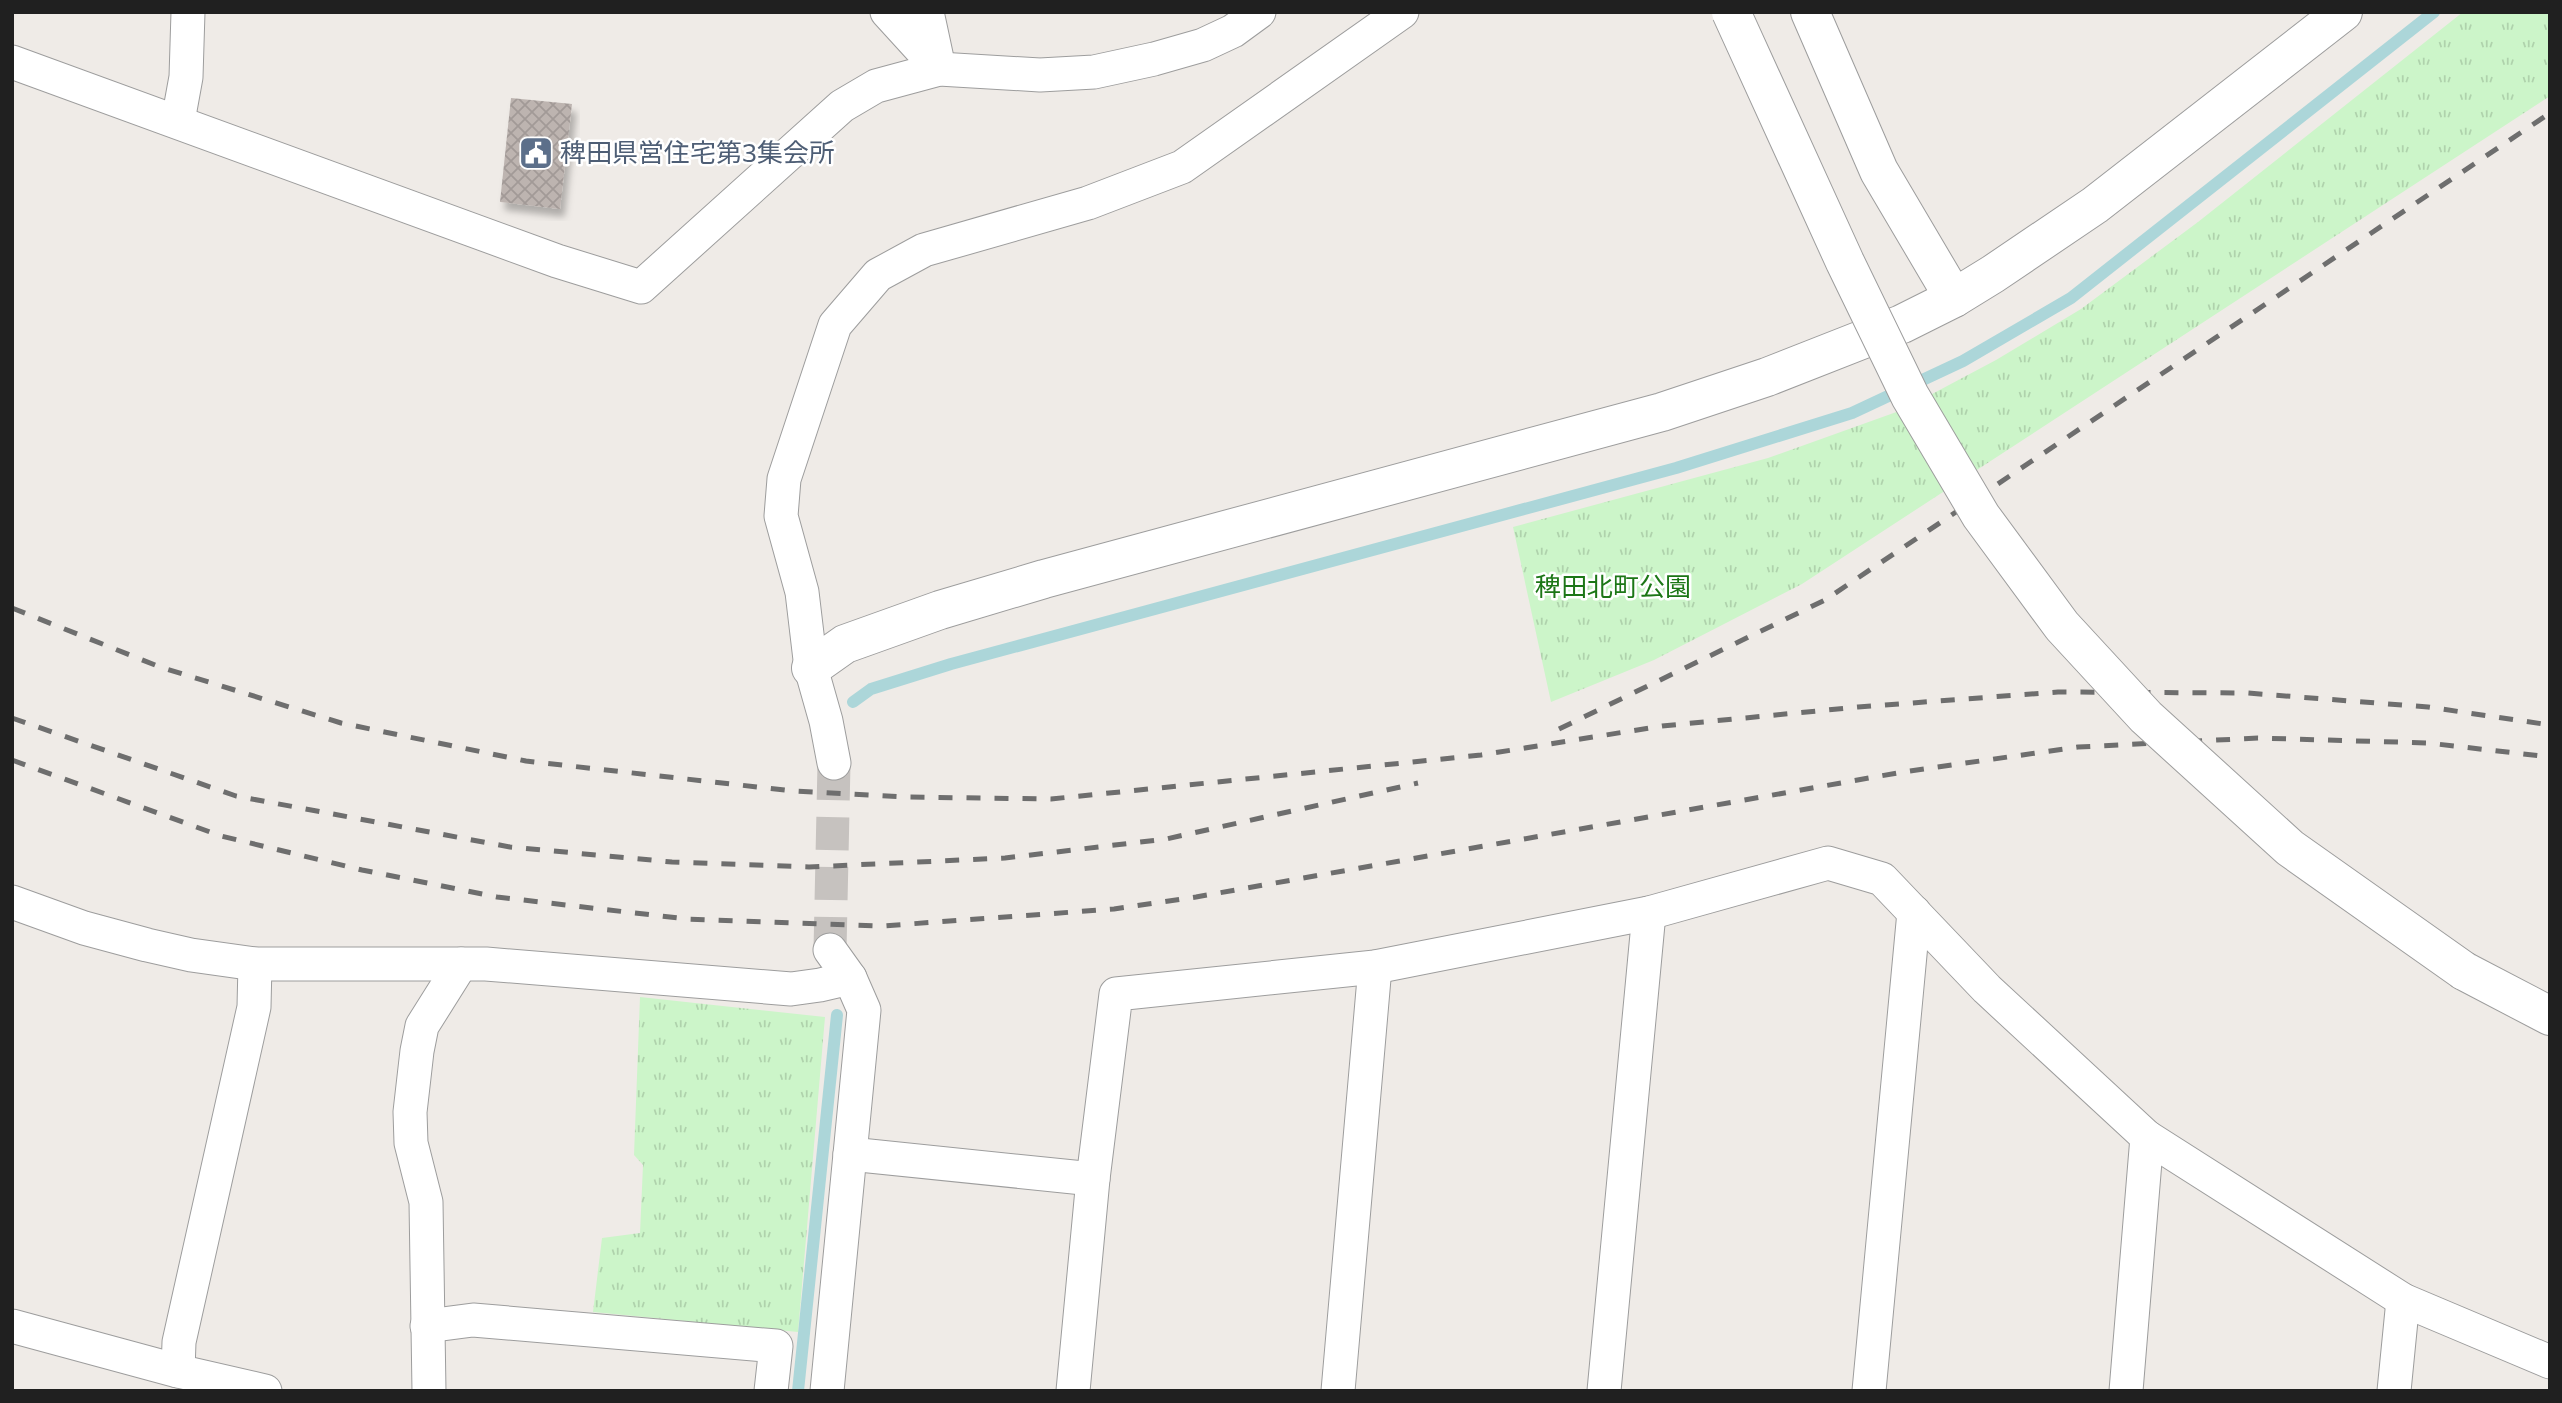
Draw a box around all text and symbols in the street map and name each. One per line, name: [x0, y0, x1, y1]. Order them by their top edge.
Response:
public building icon: 稗田県営住宅第3集会所: [517, 134, 555, 172]
place label: 稗田県営住宅第3集会所: [560, 136, 835, 167]
park label: 稗田北町公園: [1535, 570, 1691, 601]

